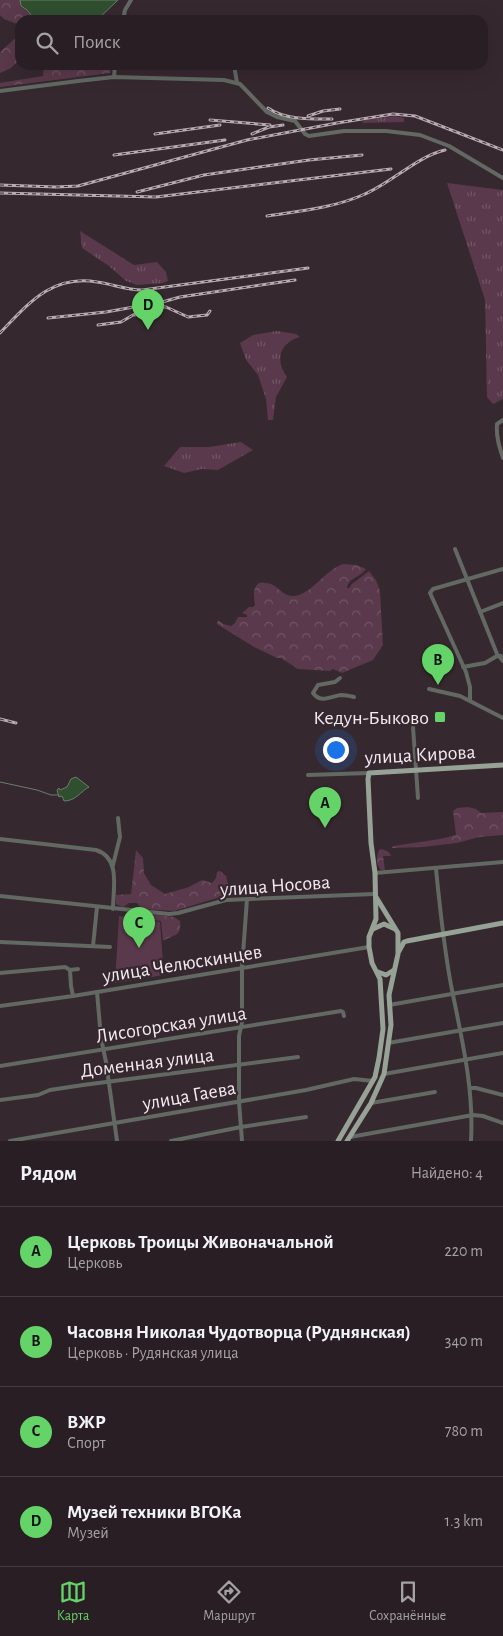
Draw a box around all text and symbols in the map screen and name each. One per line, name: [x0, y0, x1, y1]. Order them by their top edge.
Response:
search box: [15, 15, 488, 70]
icon: search: [33, 29, 61, 57]
text: Поиск: [73, 33, 120, 52]
pin: D: [132, 289, 164, 330]
pin: B: [422, 644, 454, 685]
place label: Кедун-Быково: [313, 708, 429, 728]
marker: Кедун-Быково: [433, 710, 447, 724]
your location: [323, 737, 349, 763]
street label: улица Кирова: [363, 742, 476, 768]
pin: A: [309, 787, 341, 828]
street label: улица Носова: [218, 872, 331, 900]
pin: C: [123, 907, 155, 948]
street label: улица Челюскинцев: [100, 941, 263, 987]
street label: Лисогорская улица: [95, 1003, 248, 1047]
street label: Доменная улица: [79, 1045, 215, 1081]
street label: улица Гаева: [140, 1078, 237, 1114]
text: Рядом: [20, 1163, 77, 1184]
text: Найдено: 4: [411, 1165, 483, 1181]
text: Церковь Троицы Живоначальной: [67, 1233, 334, 1252]
text: A: [31, 1243, 41, 1259]
text: 220 m: [445, 1243, 483, 1259]
text: Церковь: [67, 1255, 122, 1271]
text: Часовня Николая Чудотворца (Руднянская): [67, 1323, 411, 1342]
text: B: [31, 1333, 41, 1349]
text: 340 m: [445, 1333, 483, 1349]
text: Церковь · Рудянская улица: [67, 1345, 239, 1361]
text: ВЖР: [67, 1413, 106, 1432]
text: C: [32, 1423, 40, 1439]
text: 780 m: [445, 1423, 483, 1439]
text: Спорт: [67, 1435, 106, 1451]
text: Музей техники ВГОКа: [67, 1503, 242, 1522]
text: D: [31, 1513, 41, 1529]
text: 1.3 km: [445, 1513, 483, 1529]
text: Музей: [67, 1525, 109, 1541]
tab: Карта: [57, 1578, 90, 1625]
tab: Маршрут: [203, 1578, 256, 1625]
tab: Сохранённые: [369, 1578, 446, 1625]

